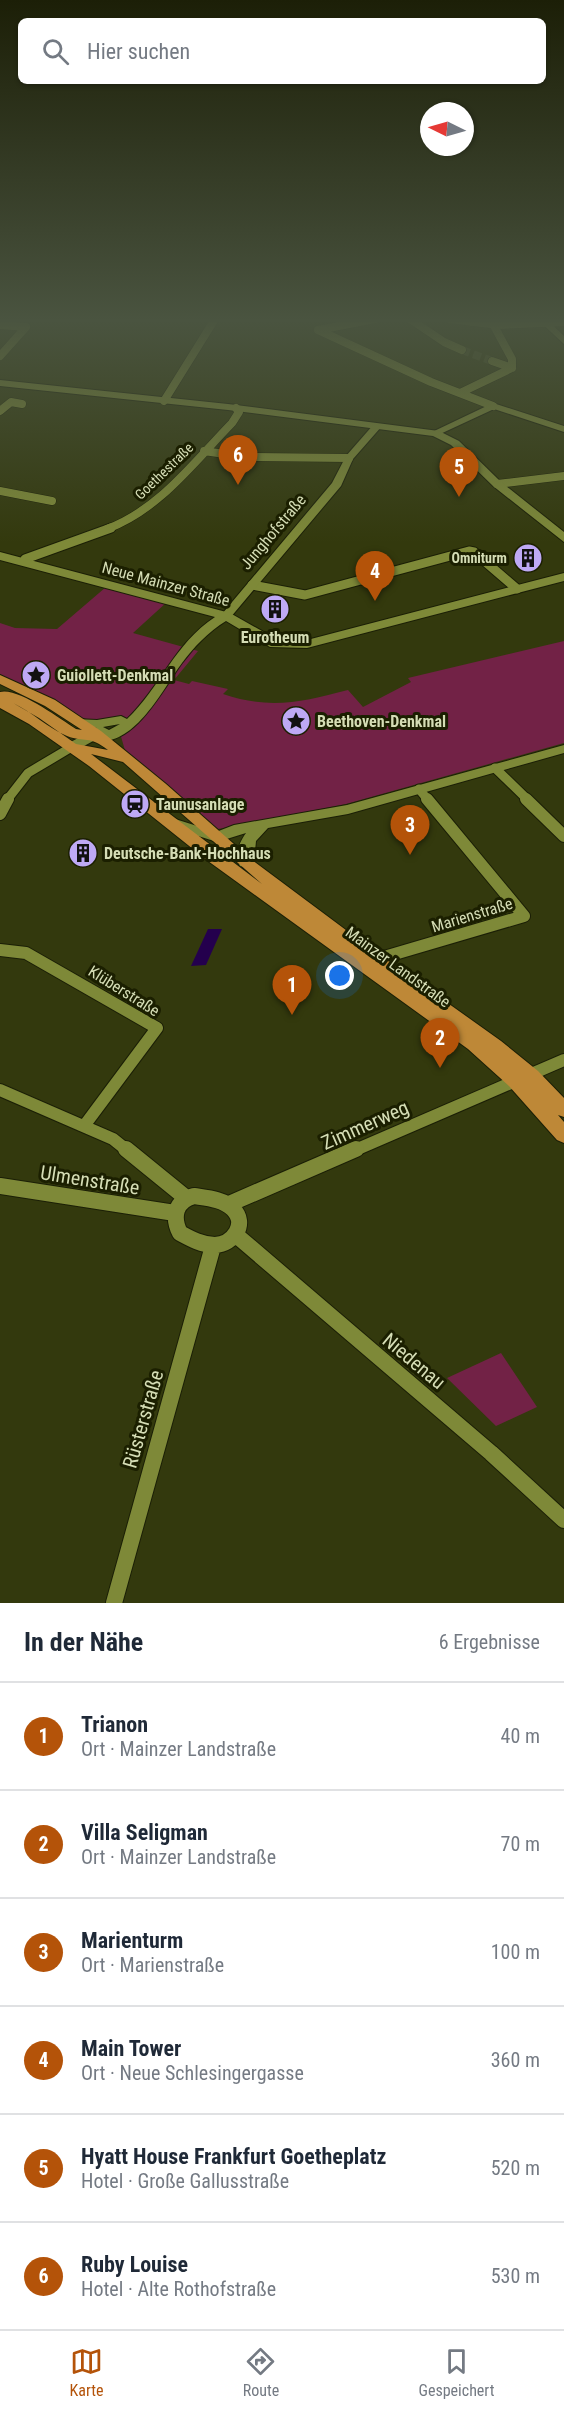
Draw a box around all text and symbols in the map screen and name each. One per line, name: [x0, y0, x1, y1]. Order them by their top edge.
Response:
search box: [18, 18, 546, 84]
icon: search: [39, 35, 72, 68]
text: Hier suchen: [87, 39, 190, 64]
north arrow: [420, 102, 474, 156]
pin: 6: [218, 436, 258, 485]
street label: Goethestraße: [132, 439, 197, 503]
pin: 5: [440, 448, 478, 497]
street label: Junghofstraße: [236, 491, 310, 573]
building icon: Omniturm: [512, 542, 544, 574]
place label: Omniturm: [452, 550, 507, 566]
pin: 4: [356, 552, 394, 601]
street label: Neue Mainzer Straße: [100, 558, 232, 610]
building icon: Eurotheum: [259, 593, 291, 625]
place label: Eurotheum: [241, 628, 309, 647]
place icon: Guiollett-Denkmal: [20, 659, 52, 691]
place label: Guiollett-Denkmal: [57, 666, 173, 685]
place icon: Beethoven-Denkmal: [280, 705, 312, 737]
place label: Beethoven-Denkmal: [317, 712, 446, 731]
station icon: Taunusanlage: [119, 788, 151, 820]
place label: Taunusanlage: [156, 795, 245, 814]
pin: 3: [390, 806, 430, 855]
building icon: Deutsche-Bank-Hochhaus: [67, 837, 99, 869]
place label: Deutsche-Bank-Hochhaus: [104, 844, 271, 863]
street label: Marienstraße: [429, 894, 515, 936]
street label: Mainzer Landstraße: [342, 923, 454, 1011]
your location: [325, 961, 354, 990]
street label: Klüberstraße: [85, 962, 163, 1020]
pin: 1: [272, 966, 312, 1015]
pin: 2: [420, 1018, 460, 1068]
street label: Zimmerweg: [318, 1095, 412, 1155]
street label: Ulmenstraße: [39, 1160, 141, 1200]
street label: Niedenau: [378, 1328, 450, 1394]
street label: Rüsterstraße: [118, 1367, 168, 1471]
text: In der Nähe: [24, 1627, 143, 1657]
text: 6 Ergebnisse: [439, 1630, 540, 1654]
text: Trianon: [81, 1712, 148, 1737]
text: 1: [38, 1724, 49, 1748]
text: 40 m: [501, 1724, 540, 1748]
text: Ort · Mainzer Landstraße: [81, 1737, 276, 1761]
text: Villa Seligman: [81, 1820, 208, 1845]
text: 2: [38, 1832, 49, 1856]
text: 70 m: [501, 1832, 540, 1856]
text: Ort · Mainzer Landstraße: [81, 1845, 276, 1869]
text: Marienturm: [81, 1928, 183, 1953]
text: 3: [38, 1940, 49, 1964]
text: 100 m: [491, 1940, 540, 1964]
text: Ort · Marienstraße: [81, 1953, 224, 1977]
text: Main Tower: [81, 2036, 181, 2061]
text: 4: [38, 2048, 49, 2072]
text: 360 m: [491, 2048, 540, 2072]
text: Ort · Neue Schlesingergasse: [81, 2061, 304, 2085]
text: Hyatt House Frankfurt Goetheplatz: [81, 2144, 386, 2169]
text: 5: [38, 2156, 49, 2180]
text: 520 m: [491, 2156, 540, 2180]
text: Hotel · Große Gallusstraße: [81, 2169, 289, 2193]
text: Ruby Louise: [81, 2252, 188, 2277]
text: 6: [38, 2264, 49, 2288]
text: 530 m: [491, 2264, 540, 2288]
text: Hotel · Alte Rothofstraße: [81, 2277, 276, 2301]
tab: Karte: [70, 2345, 104, 2400]
tab: Route: [243, 2345, 279, 2400]
tab: Gespeichert: [418, 2345, 494, 2400]

